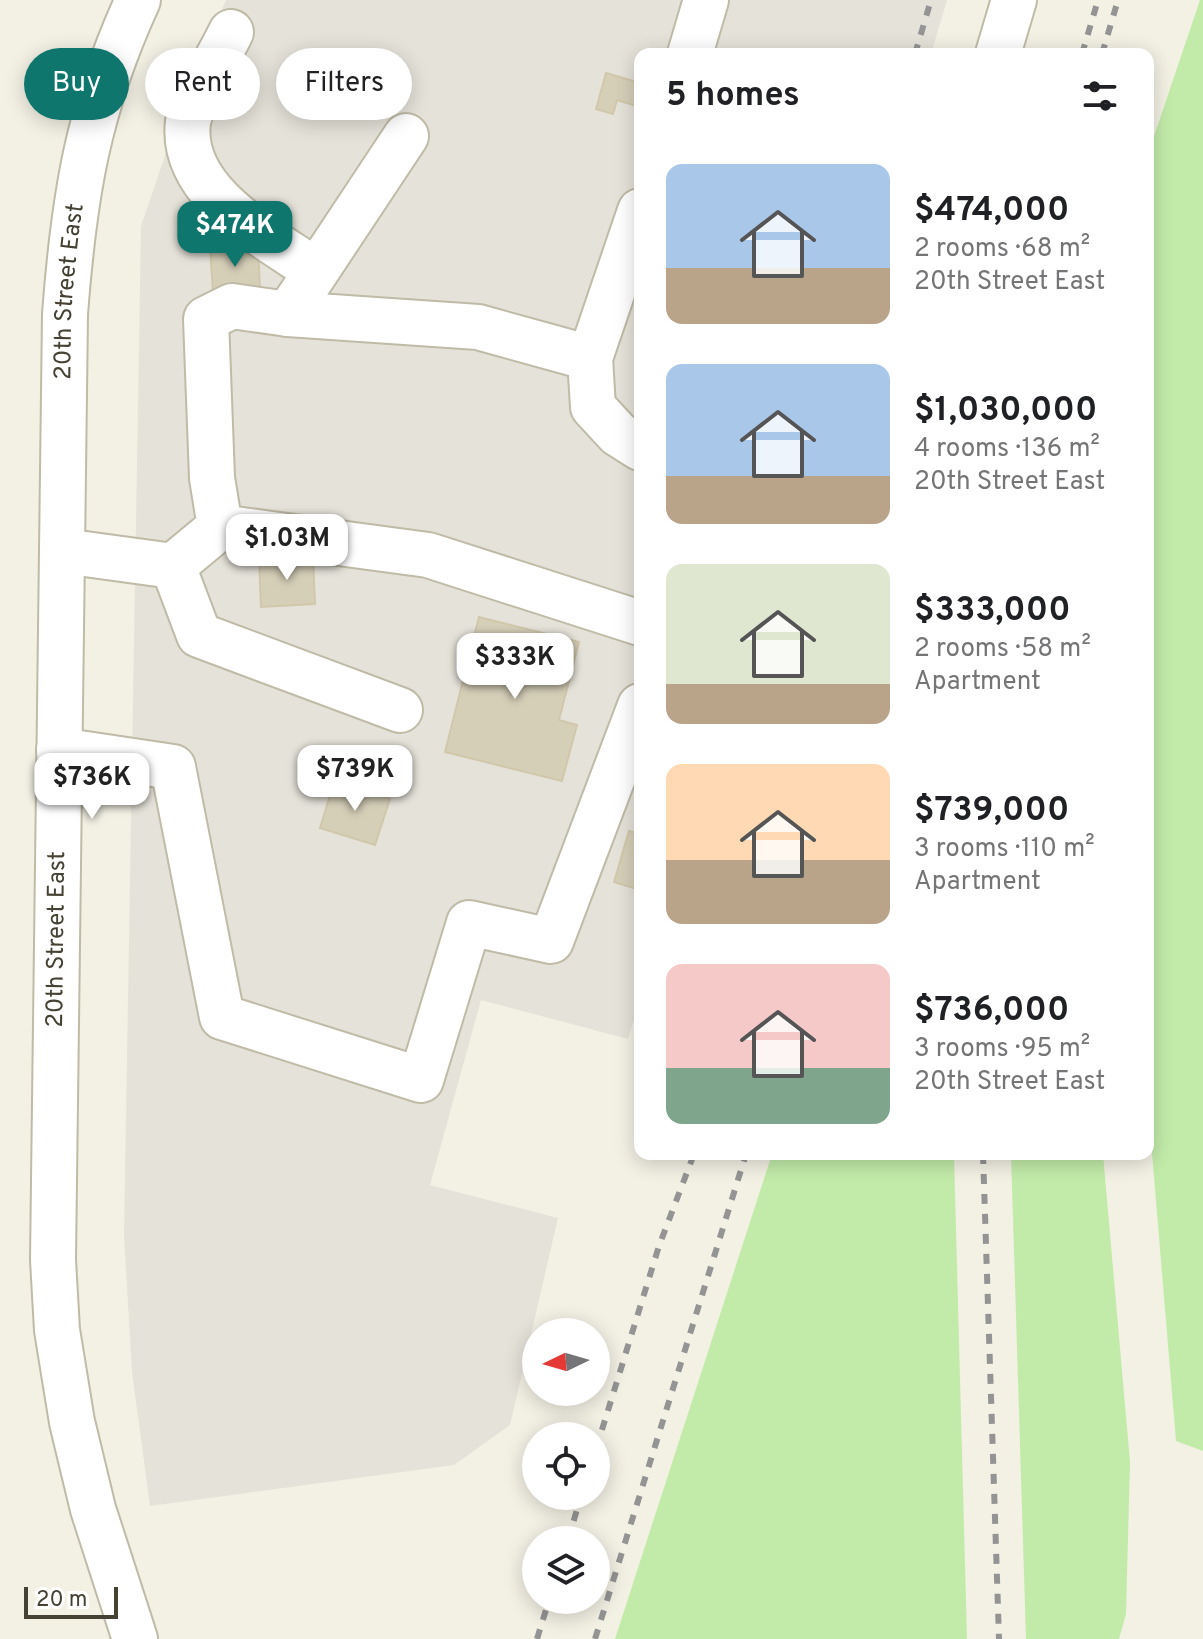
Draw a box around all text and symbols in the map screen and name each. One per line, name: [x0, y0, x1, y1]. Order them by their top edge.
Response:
chip: Buy: [24, 48, 129, 120]
chip: Rent: [145, 48, 260, 120]
chip: Filters: [276, 48, 412, 120]
icon: filters: [1078, 74, 1122, 118]
text: 5 homes: [666, 75, 800, 118]
text: $474,000: [914, 190, 1069, 233]
icon: home: [730, 196, 826, 292]
street label: 20th Street East: [49, 201, 92, 380]
pin: $474K: [179, 201, 291, 269]
text: $474K: [195, 210, 275, 243]
text: 2 rooms · 68 m²: [914, 233, 1090, 266]
text: 20th Street East: [914, 266, 1105, 299]
text: $1,030,000: [914, 390, 1097, 433]
icon: home: [730, 396, 826, 492]
text: 4 rooms · 136 m²: [914, 433, 1100, 466]
text: 20th Street East: [914, 466, 1105, 499]
pin: $1.03M: [222, 514, 352, 582]
text: $1.03M: [244, 523, 330, 556]
text: $333,000: [914, 590, 1071, 633]
icon: home: [730, 596, 826, 692]
pin: $333K: [459, 633, 571, 701]
text: 2 rooms · 58 m²: [914, 633, 1091, 666]
text: $333K: [475, 642, 555, 675]
text: Apartment: [914, 666, 1041, 699]
pin: $739K: [299, 745, 411, 813]
pin: $736K: [36, 753, 148, 821]
text: $739K: [315, 754, 395, 787]
text: $736K: [52, 762, 132, 795]
text: $739,000: [914, 790, 1069, 833]
icon: home: [730, 796, 826, 892]
text: 3 rooms · 110 m²: [914, 833, 1095, 866]
street label: 20th Street East: [41, 851, 73, 1028]
text: Apartment: [914, 866, 1041, 899]
text: $736,000: [914, 990, 1069, 1033]
icon: home: [730, 996, 826, 1092]
text: 3 rooms · 95 m²: [914, 1033, 1090, 1066]
text: 20th Street East: [914, 1066, 1105, 1099]
north arrow: [522, 1318, 610, 1406]
map controls: [522, 1318, 610, 1614]
button: locate: [522, 1422, 610, 1510]
button: layers: [522, 1526, 610, 1614]
scale bar: [24, 1583, 118, 1619]
text: 20 m: [36, 1587, 87, 1614]

